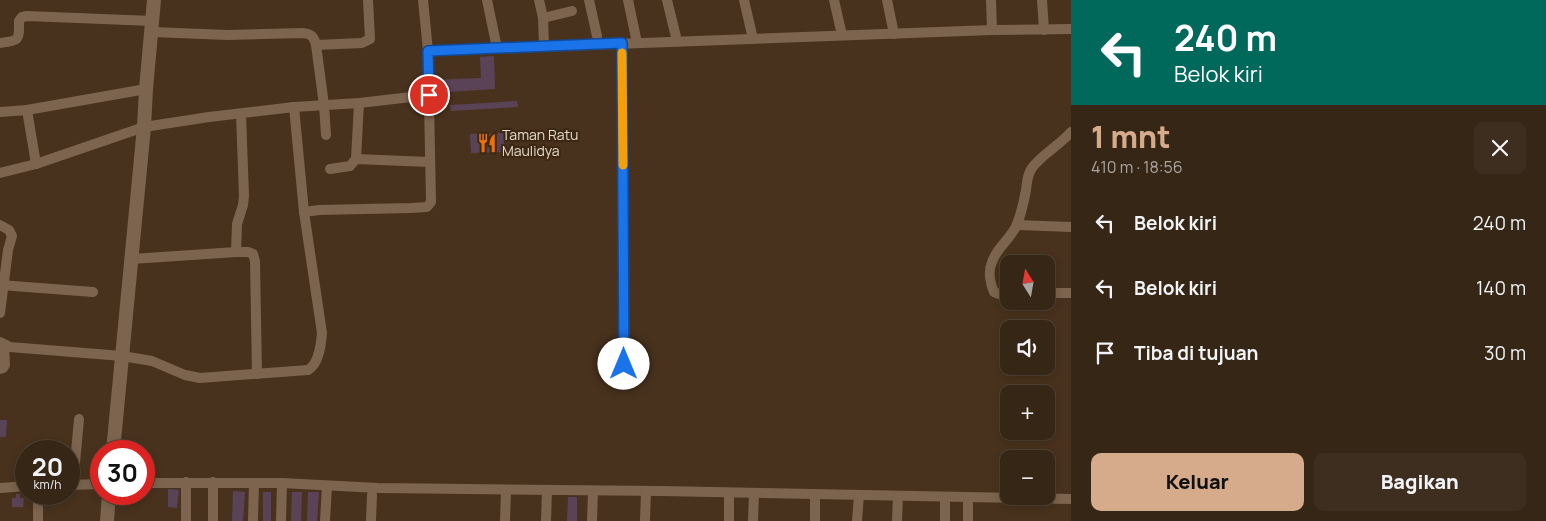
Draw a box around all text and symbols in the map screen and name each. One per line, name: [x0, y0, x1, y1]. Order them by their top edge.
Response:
text: 240 m: [1174, 14, 1277, 62]
icon: left: [1091, 20, 1156, 85]
text: Belok kiri: [1174, 59, 1263, 89]
pin: [408, 74, 450, 116]
icon: arrive: [415, 81, 443, 109]
text: 1 mnt: [1091, 116, 1171, 157]
button: close: [1474, 122, 1526, 174]
place label: Taman Ratu Maulidya: [502, 125, 578, 160]
restaurant icon: Taman Ratu Maulidya: [476, 132, 498, 154]
text: 410 m · 18:56: [1091, 156, 1183, 178]
icon: left: [1091, 209, 1119, 237]
text: Belok kiri: [1134, 210, 1217, 236]
text: 240 m: [1473, 210, 1526, 236]
north arrow: [1000, 255, 1055, 310]
map controls: [1000, 255, 1055, 505]
icon: left: [1091, 274, 1119, 302]
text: Belok kiri: [1134, 275, 1217, 301]
text: 140 m: [1476, 275, 1526, 301]
button: sound: [1000, 320, 1055, 375]
position arrow: [597, 337, 649, 389]
icon: arrive: [1091, 339, 1119, 367]
text: Tiba di tujuan: [1134, 340, 1258, 366]
text: 30 m: [1484, 340, 1526, 366]
button: +: [1000, 385, 1055, 440]
speed limit sign: 30: [90, 440, 155, 505]
text: 20: [32, 449, 63, 484]
button: −: [1000, 450, 1055, 505]
button: Keluar: [1091, 453, 1304, 511]
button: Bagikan: [1314, 453, 1526, 511]
text: km/h: [34, 476, 61, 493]

